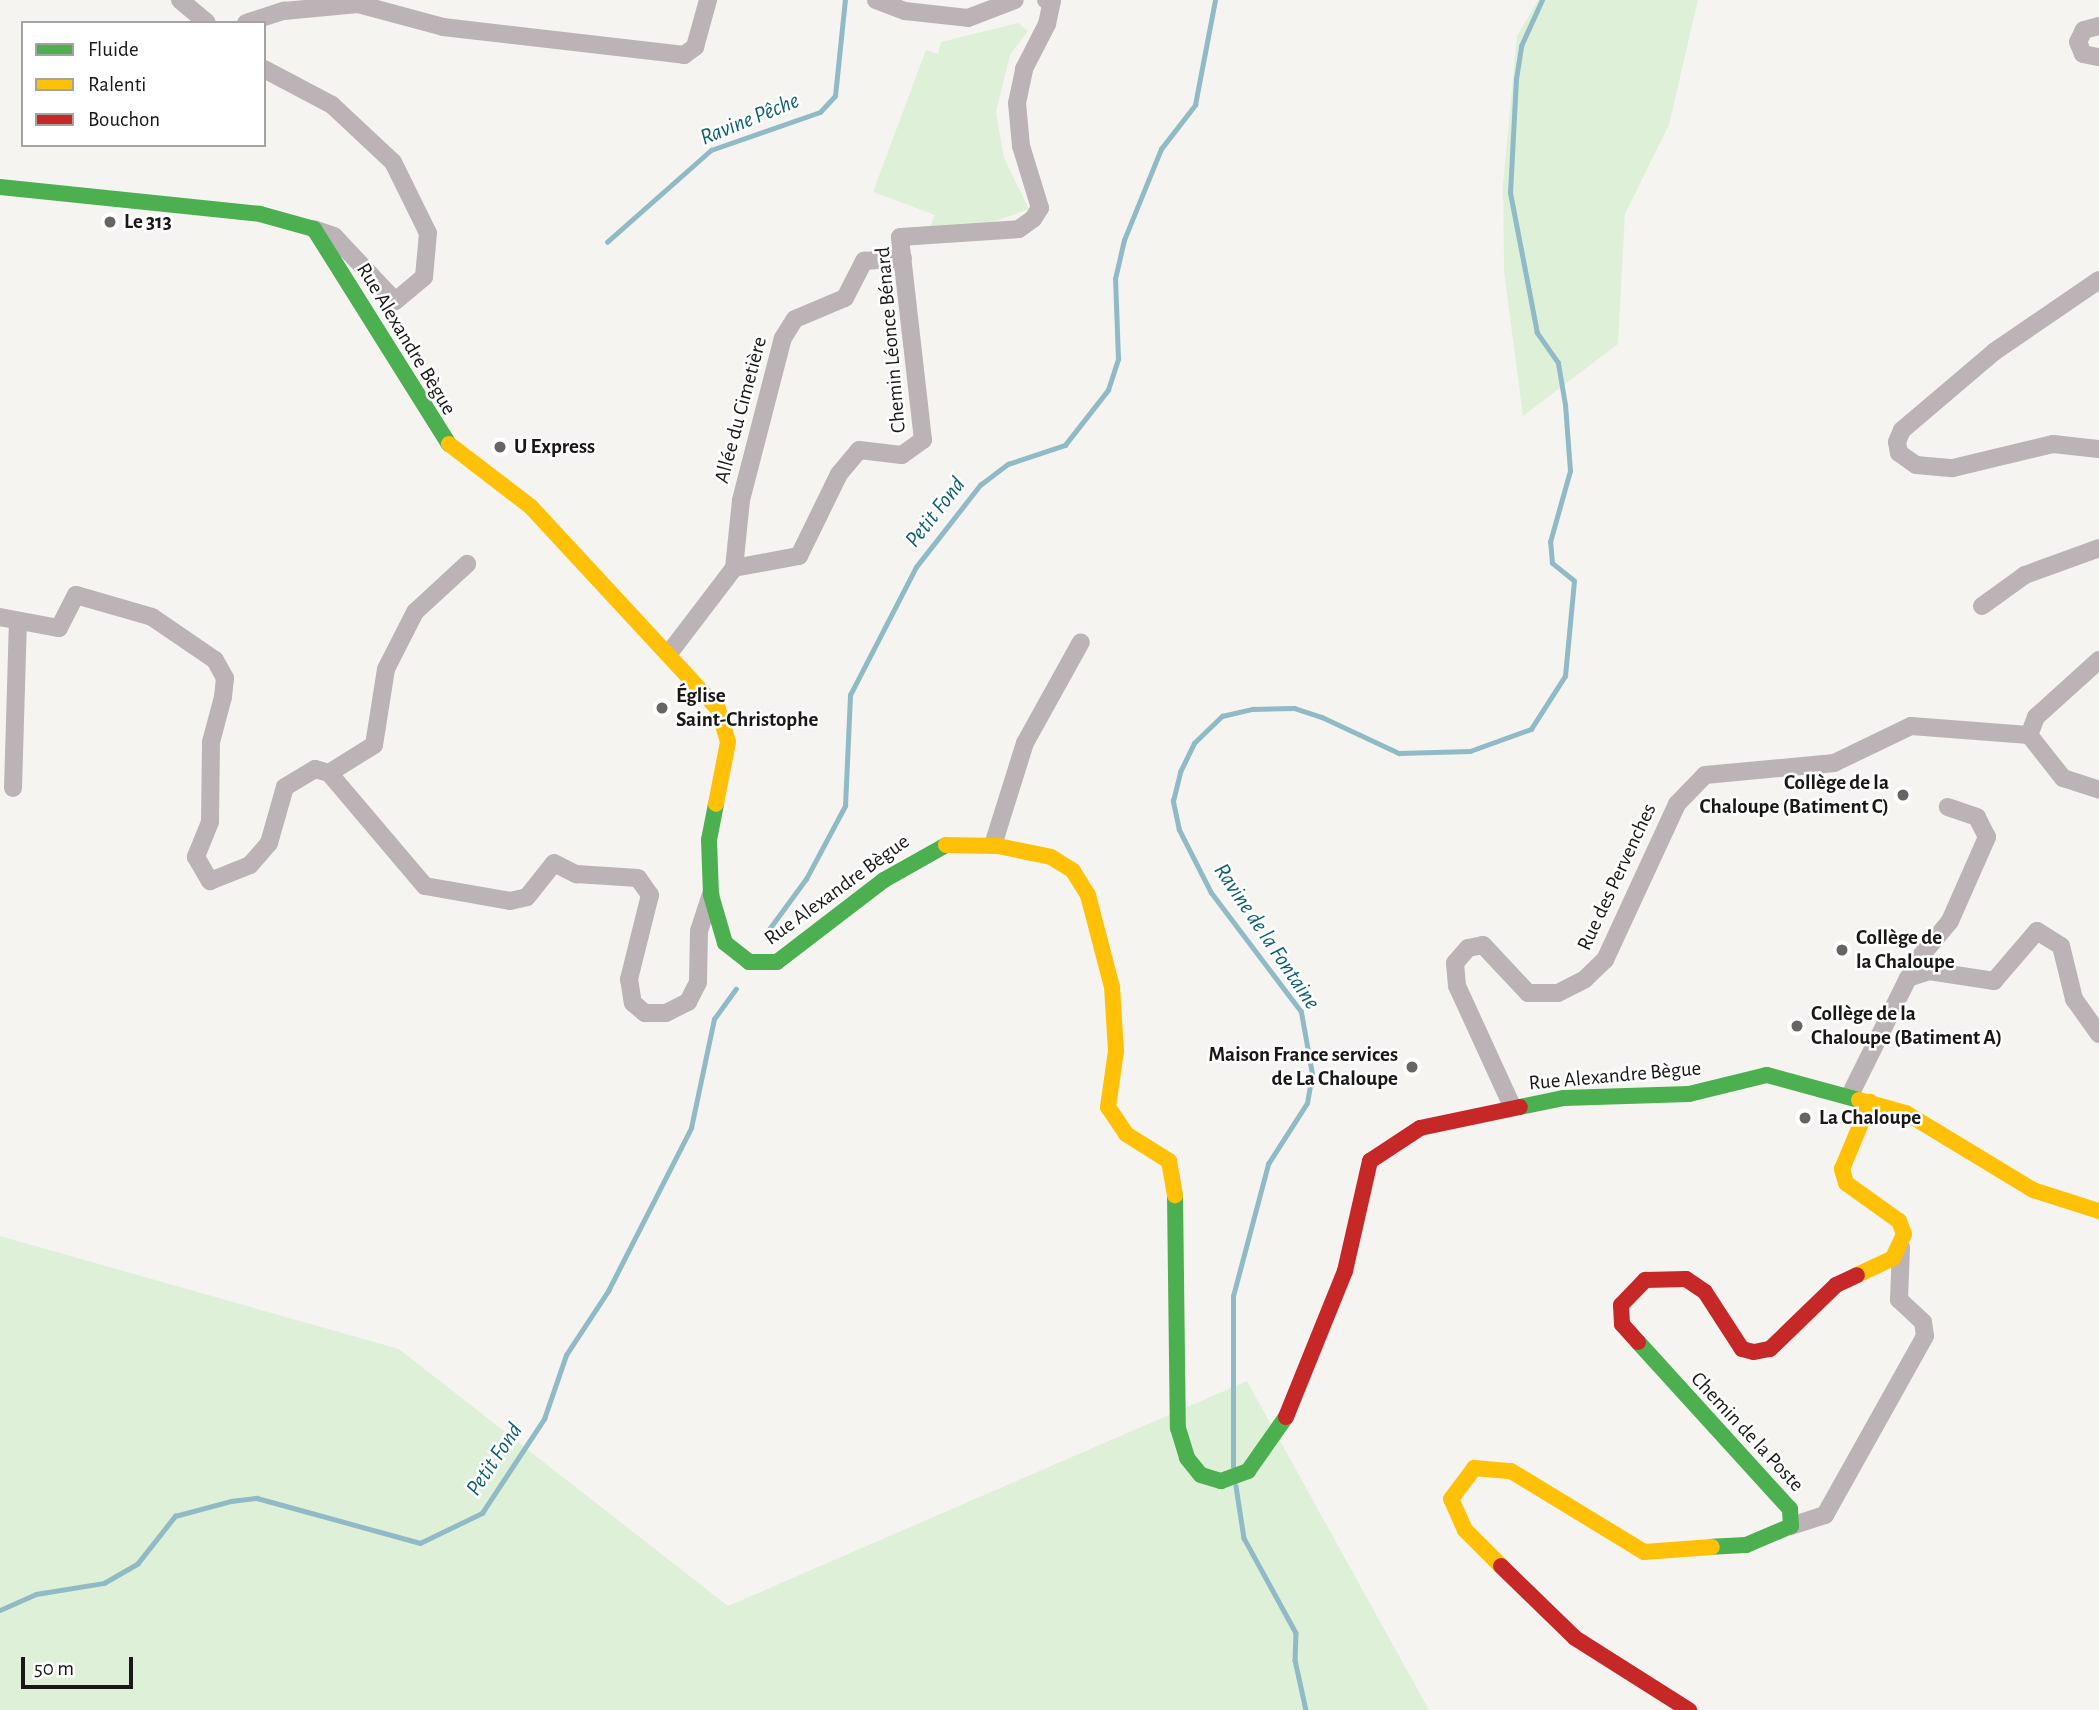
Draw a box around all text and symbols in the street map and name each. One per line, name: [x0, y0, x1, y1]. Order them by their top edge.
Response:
legend: [21, 21, 266, 147]
text: Fluide: [88, 39, 139, 60]
text: Ralenti: [88, 74, 146, 95]
water label: Ravine Pêche: [696, 88, 804, 152]
text: Bouchon: [88, 109, 160, 130]
place label: Le 313: [124, 209, 172, 235]
marker: Le 313: [102, 214, 118, 230]
street label: Chemin Léonce Bénard: [870, 246, 912, 434]
street label: Rue Alexandre Bègue: [351, 258, 461, 420]
street label: Allée du Cimetière: [709, 334, 773, 486]
place label: U Express: [514, 434, 595, 460]
marker: U Express: [492, 439, 508, 455]
water label: Petit Fond: [900, 472, 972, 554]
place label: Église Saint-Christophe: [676, 683, 818, 733]
marker: Église Saint-Christophe: [654, 700, 670, 716]
place label: Collège de la Chaloupe (Batiment C): [1700, 770, 1889, 820]
marker: Collège de la Chaloupe (Batiment C): [1895, 787, 1911, 803]
street label: Rue des Pervenches: [1572, 800, 1662, 954]
street label: Rue Alexandre Bègue: [760, 829, 914, 951]
water label: Ravine de la Fontaine: [1207, 859, 1325, 1015]
place label: Collège de la Chaloupe: [1856, 925, 1955, 975]
marker: Collège de la Chaloupe: [1834, 942, 1850, 958]
place label: Collège de la Chaloupe (Batiment A): [1811, 1001, 2002, 1051]
marker: Collège de la Chaloupe (Batiment A): [1789, 1018, 1805, 1034]
place label: Maison France services de La Chaloupe: [1209, 1042, 1398, 1092]
street label: Rue Alexandre Bègue: [1528, 1056, 1702, 1096]
marker: Maison France services de La Chaloupe: [1404, 1059, 1420, 1075]
place label: La Chaloupe: [1819, 1105, 1921, 1131]
marker: La Chaloupe: [1797, 1110, 1813, 1126]
street label: Chemin de la Poste: [1685, 1367, 1809, 1497]
water label: Petit Fond: [461, 1418, 529, 1502]
scale bar: [24, 1644, 136, 1688]
text: 50 m: [34, 1658, 74, 1679]

